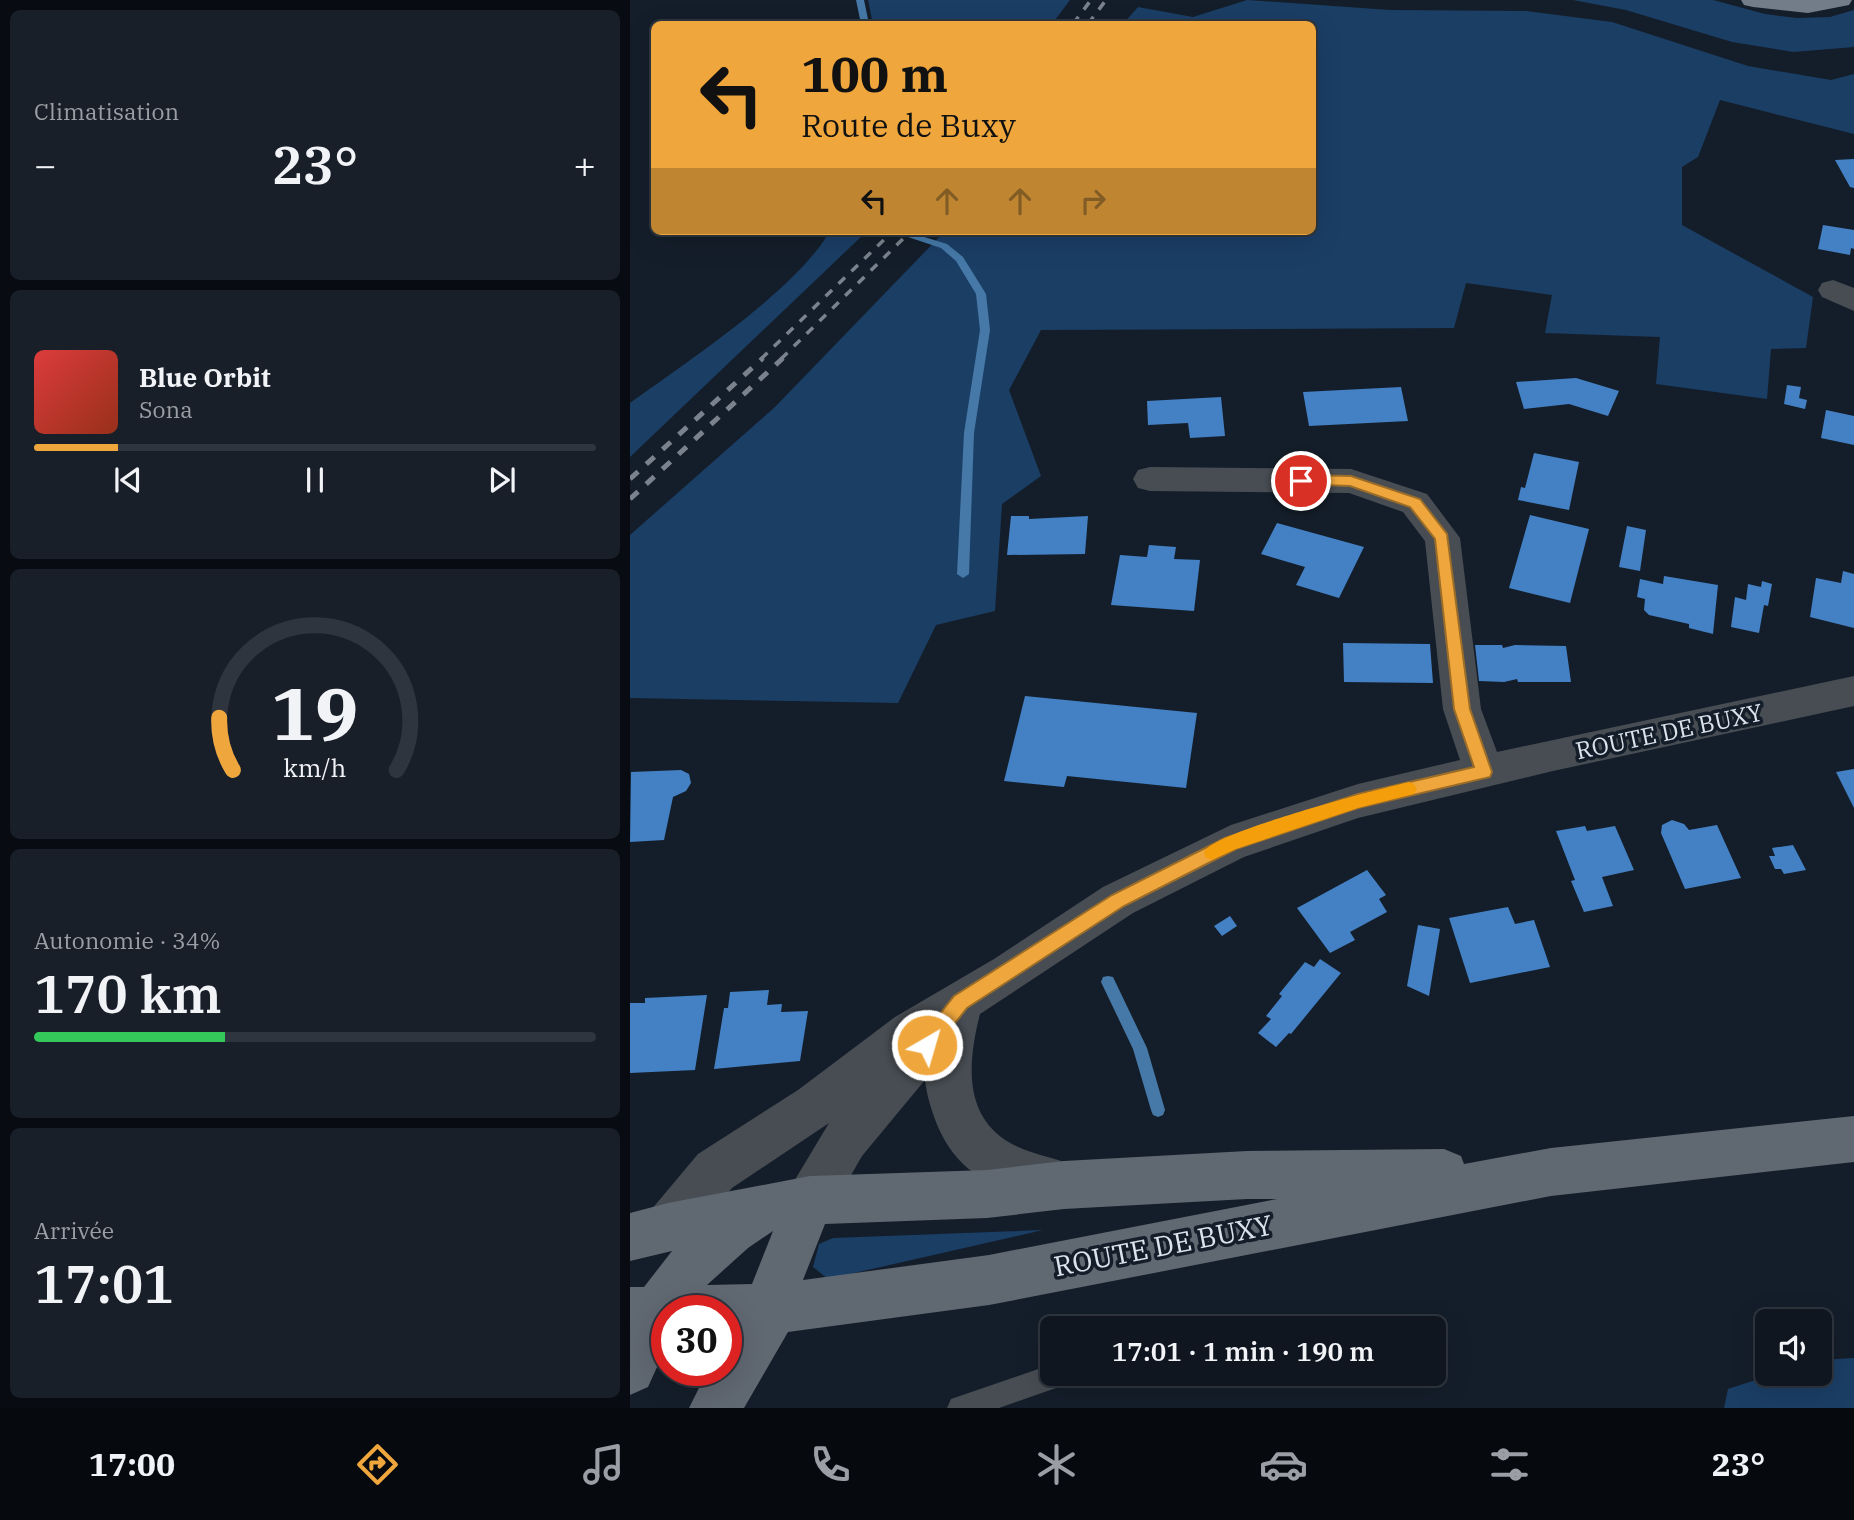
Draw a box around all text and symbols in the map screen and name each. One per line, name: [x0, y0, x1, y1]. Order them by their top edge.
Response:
text: 100 m: [801, 42, 948, 105]
icon: left: [686, 49, 777, 140]
text: Climatisation: [34, 96, 179, 126]
text: Route de Buxy: [801, 104, 1016, 146]
text: 23°: [272, 131, 358, 198]
text: −: [34, 140, 57, 189]
text: +: [573, 140, 596, 189]
icon: left: [855, 182, 893, 220]
icon: ahead: [928, 182, 966, 220]
icon: ahead: [1001, 182, 1039, 220]
icon: right: [1074, 182, 1112, 220]
text: Blue Orbit: [139, 360, 271, 394]
text: Sona: [139, 394, 193, 424]
pin: [1271, 451, 1331, 511]
icon: previous: [109, 461, 147, 499]
icon: pause: [296, 461, 334, 499]
icon: next: [483, 461, 521, 499]
icon: arrive: [1282, 462, 1320, 500]
text: 19: [271, 665, 359, 760]
street label: ROUTE DE BUXY: [1573, 696, 1765, 766]
text: km/h: [283, 751, 347, 784]
text: Autonomie · 34%: [34, 925, 221, 955]
text: 170 km: [34, 960, 222, 1027]
position arrow: [890, 1008, 964, 1082]
street label: ROUTE DE BUXY: [1051, 1206, 1276, 1284]
text: Arrivée: [34, 1215, 114, 1245]
text: 17:01: [34, 1250, 174, 1317]
speed limit sign: 30: [651, 1295, 742, 1386]
map controls: [1755, 1309, 1832, 1386]
button: sound: [1755, 1309, 1832, 1386]
text: 17:01 · 1 min · 190 m: [1112, 1334, 1374, 1368]
icon: directions: [353, 1440, 402, 1489]
icon: music: [579, 1440, 628, 1489]
icon: phone: [806, 1440, 855, 1489]
icon: climate: [1032, 1440, 1081, 1489]
icon: car: [1259, 1440, 1308, 1489]
icon: filters: [1485, 1440, 1534, 1489]
text: 17:00: [89, 1443, 175, 1485]
text: 23°: [1712, 1443, 1765, 1485]

